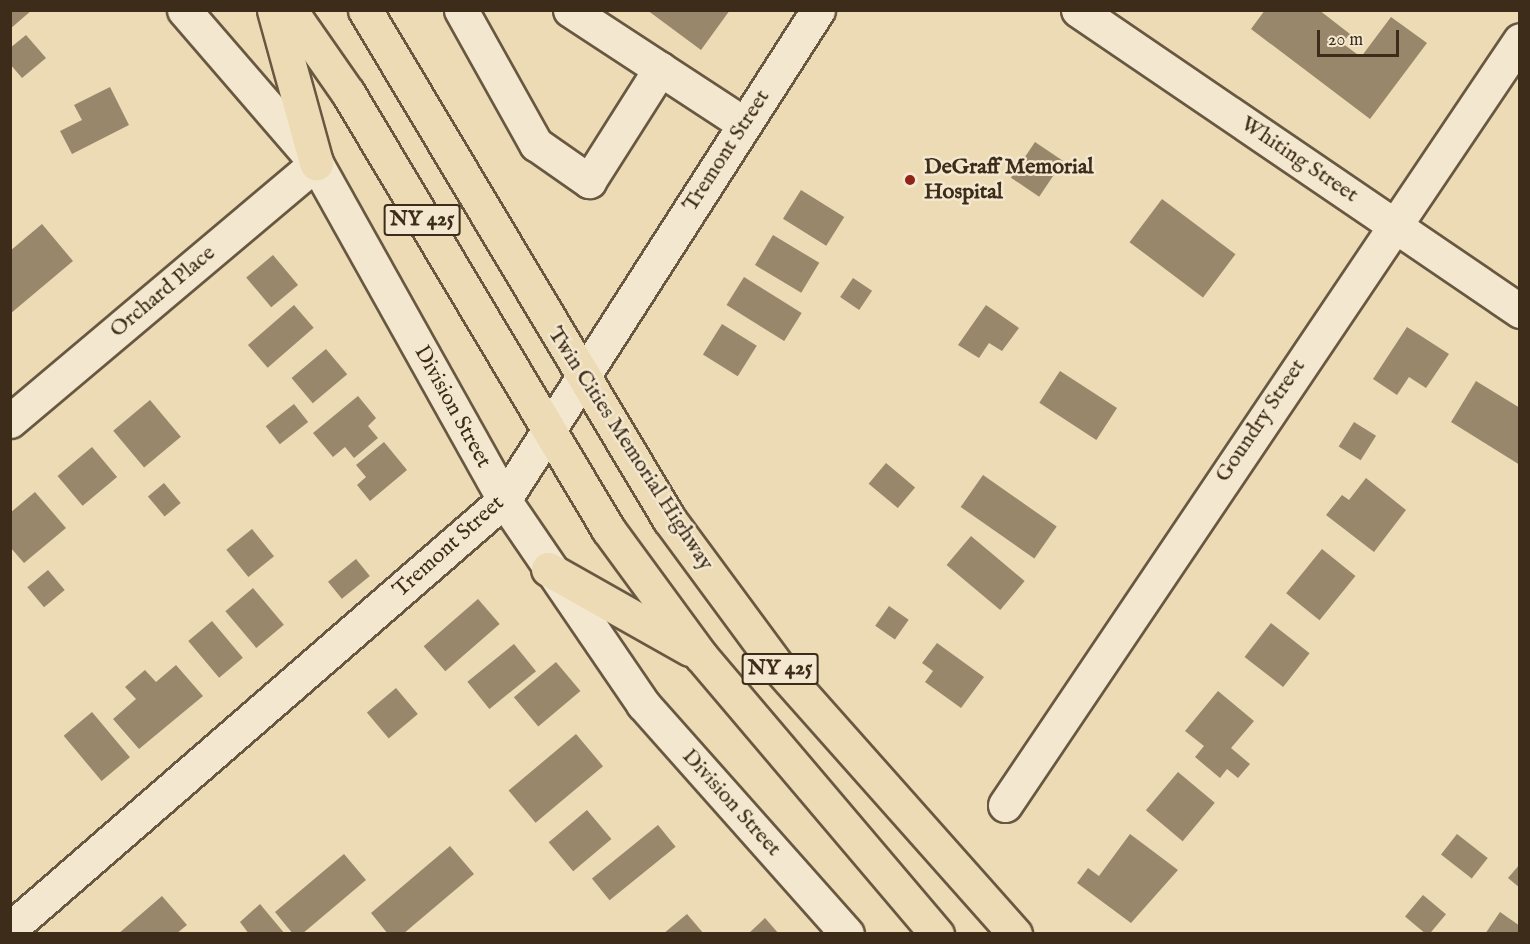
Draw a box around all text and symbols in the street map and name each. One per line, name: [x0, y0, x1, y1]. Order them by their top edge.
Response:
scale bar: [1320, 18, 1402, 56]
text: 20 m: [1328, 29, 1363, 52]
street label: Tremont Street: [678, 85, 776, 217]
street label: Whiting Street: [1235, 111, 1363, 209]
place label: DeGraff Memorial Hospital: [924, 154, 1094, 206]
marker: DeGraff Memorial Hospital: [901, 171, 919, 189]
road number: NY 425: [383, 202, 461, 238]
street label: Orchard Place: [105, 240, 221, 344]
street label: Twin Cities Memorial Highway: [541, 322, 719, 576]
street label: Division Street: [408, 341, 496, 473]
street label: Goundry Street: [1210, 355, 1312, 487]
street label: Tremont Street: [388, 490, 510, 604]
road number: NY 425: [741, 651, 819, 687]
street label: Division Street: [676, 744, 786, 862]

